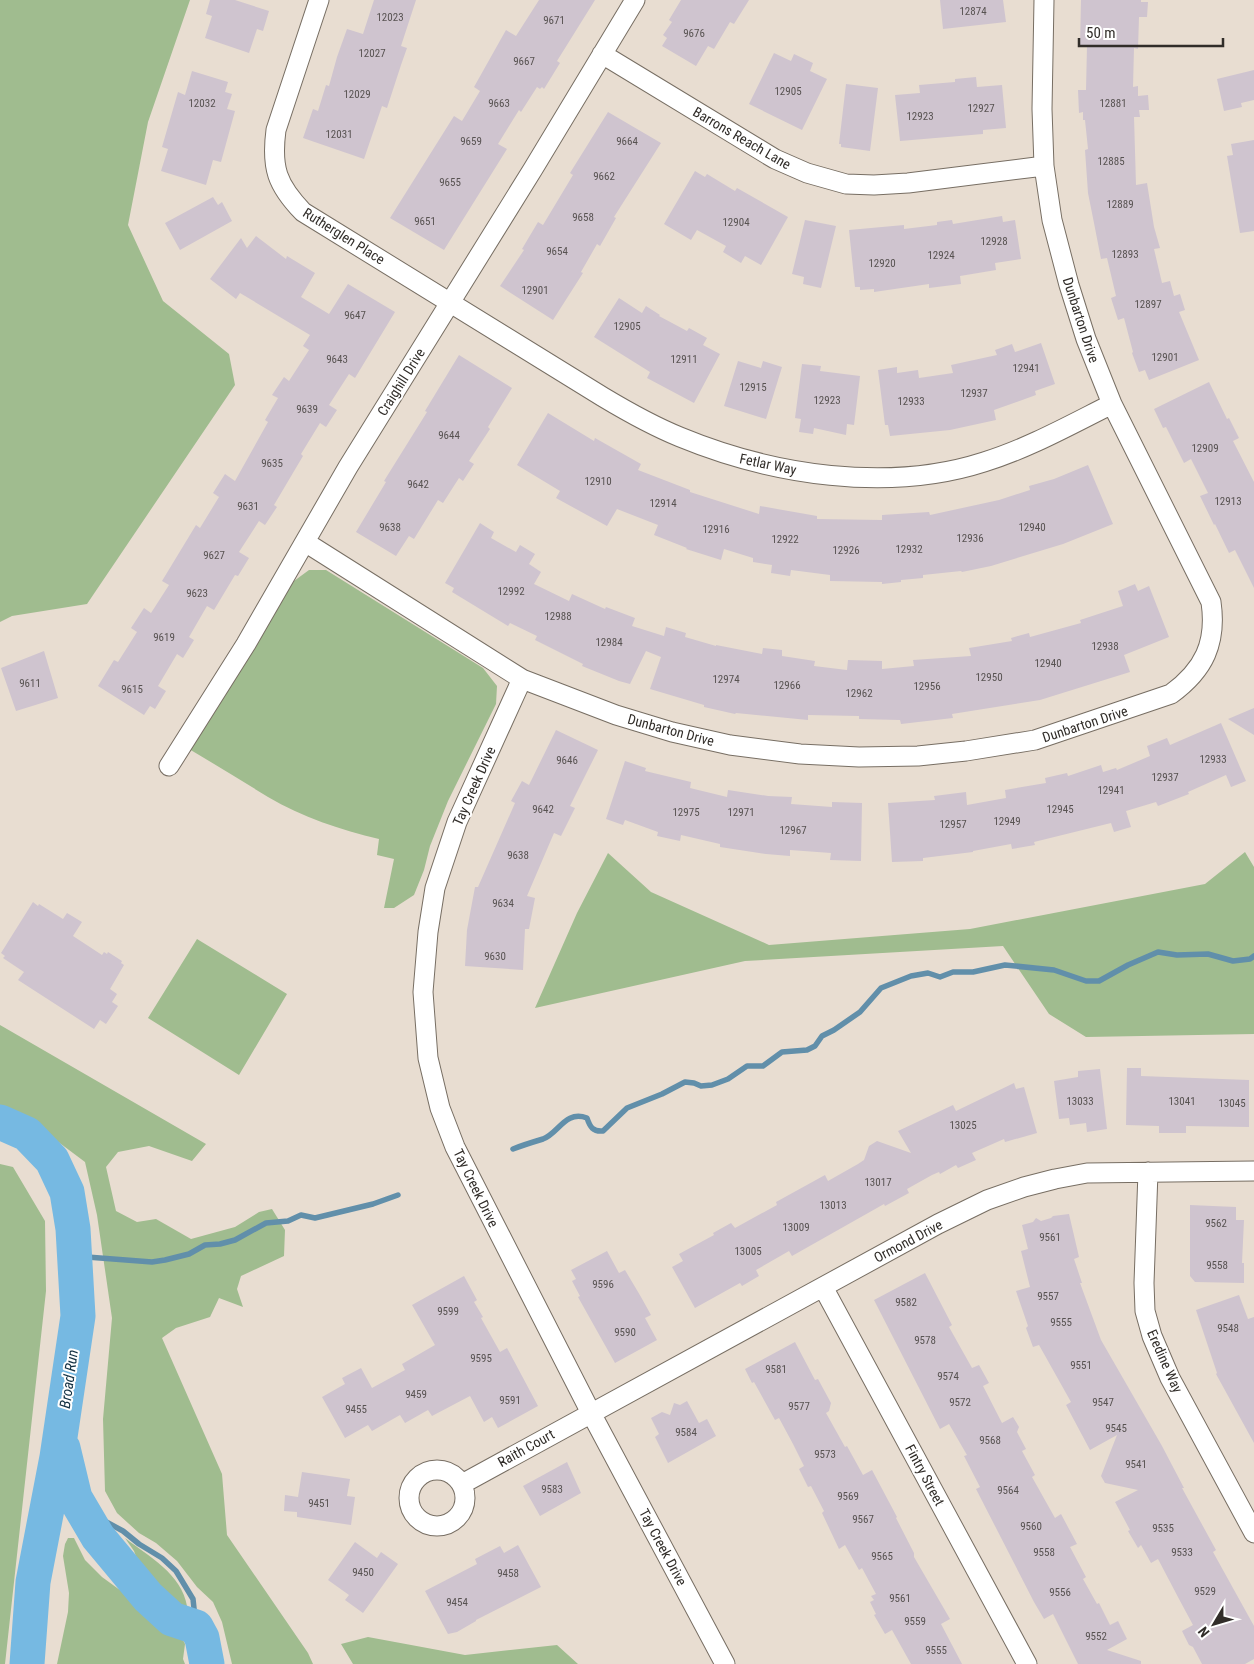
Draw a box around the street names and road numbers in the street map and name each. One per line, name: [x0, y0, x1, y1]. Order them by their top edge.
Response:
street label: Barrons Reach Lane: [690, 104, 794, 173]
street label: Rutherglen Place: [300, 205, 388, 268]
street label: Dunbarton Drive: [1060, 275, 1102, 365]
street label: Craighill Drive: [374, 345, 428, 419]
street label: Fetlar Way: [738, 450, 798, 478]
street label: Dunbarton Drive: [1040, 703, 1130, 745]
street label: Dunbarton Drive: [626, 711, 716, 749]
street label: Tay Creek Drive: [449, 744, 499, 828]
street label: Tay Creek Drive: [450, 1146, 502, 1230]
street label: Ormond Drive: [871, 1216, 945, 1266]
street label: Eredine Way: [1144, 1327, 1186, 1395]
street label: Raith Court: [495, 1426, 557, 1470]
street label: Fintry Street: [902, 1442, 948, 1508]
street label: Tay Creek Drive: [636, 1506, 690, 1589]

